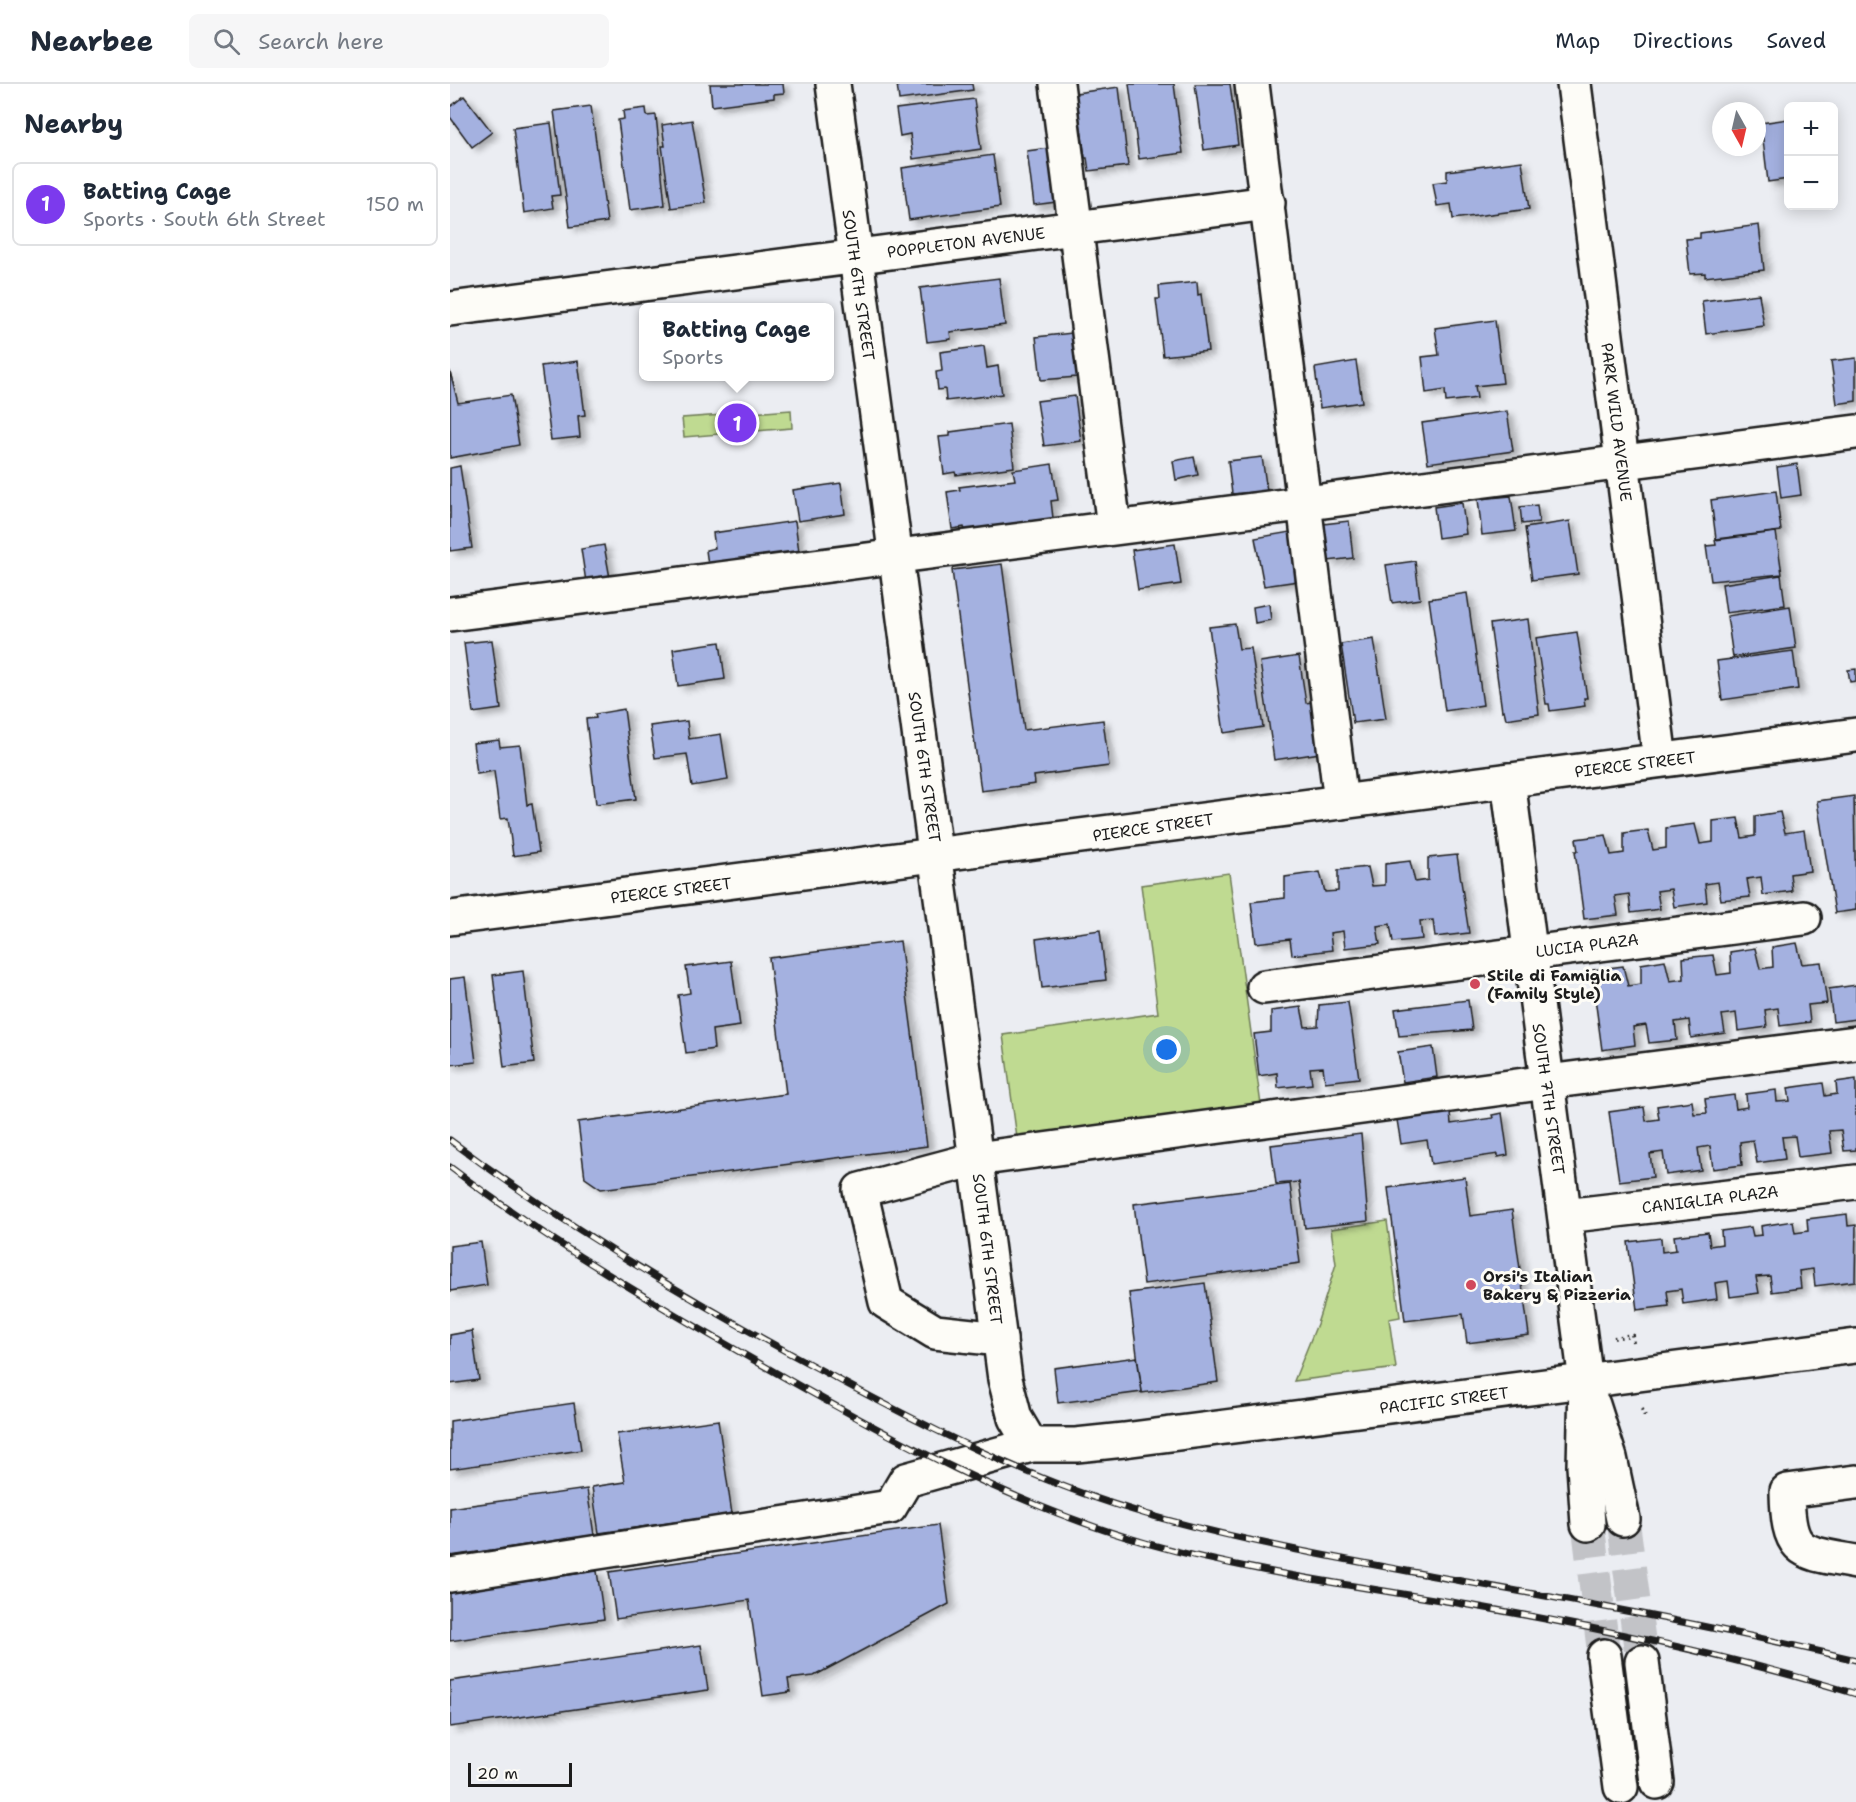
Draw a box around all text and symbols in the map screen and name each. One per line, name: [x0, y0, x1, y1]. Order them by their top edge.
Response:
search box: [189, 14, 609, 68]
text: Nearbee: [30, 22, 153, 60]
icon: search: [210, 25, 243, 58]
text: Search here: [258, 27, 384, 56]
text: Map: [1555, 27, 1600, 55]
text: Directions: [1633, 27, 1733, 55]
text: Saved: [1766, 27, 1826, 55]
north arrow: [1712, 102, 1766, 156]
map controls: [1784, 102, 1838, 210]
button: +: [1784, 102, 1838, 156]
text: Nearby: [24, 106, 123, 141]
button: −: [1784, 156, 1838, 210]
text: Batting Cage: [83, 177, 231, 206]
text: 1: [41, 191, 50, 217]
text: 150 m: [366, 191, 424, 217]
text: Sports · South 6th Street: [83, 206, 326, 232]
street label: SOUTH 6TH STREET: [838, 208, 879, 362]
street label: POPPLETON AVENUE: [886, 222, 1046, 263]
popup: [639, 303, 834, 381]
text: Batting Cage: [662, 315, 811, 344]
street label: PARK WILD AVENUE: [1596, 341, 1637, 503]
text: Sports: [662, 344, 724, 370]
pin: 1: [718, 400, 756, 446]
street label: SOUTH 6TH STREET: [904, 690, 945, 844]
street label: PIERCE STREET: [1573, 747, 1697, 782]
street label: PIERCE STREET: [1091, 809, 1215, 846]
street label: PIERCE STREET: [609, 873, 733, 908]
street label: LUCIA PLAZA: [1534, 929, 1640, 962]
place label: Stile di Famiglia (Family Style): [1487, 965, 1621, 1004]
marker: Stile di Famiglia (Family Style): [1468, 977, 1482, 991]
street label: SOUTH 7TH STREET: [1527, 1022, 1570, 1176]
your location: [1152, 1035, 1181, 1064]
street label: SOUTH 6TH STREET: [968, 1172, 1007, 1326]
street label: CANIGLIA PLAZA: [1641, 1181, 1780, 1218]
place label: Orsi's Italian Bakery & Pizzeria: [1483, 1266, 1631, 1305]
marker: Orsi's Italian Bakery & Pizzeria: [1464, 1278, 1478, 1292]
street label: PACIFIC STREET: [1378, 1382, 1510, 1419]
scale bar: [468, 1760, 572, 1788]
text: 20 m: [477, 1763, 518, 1784]

